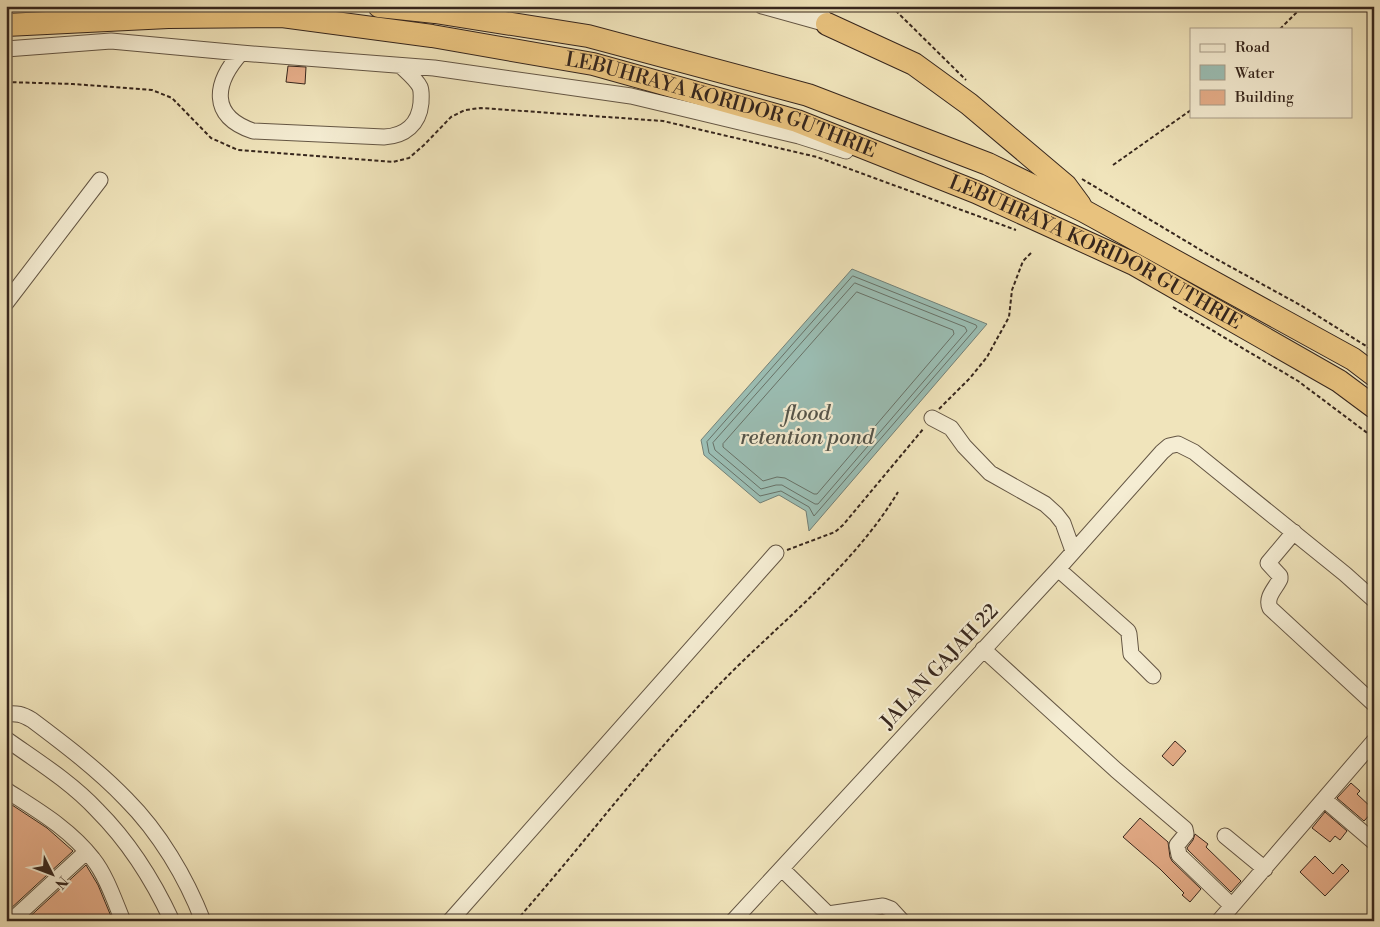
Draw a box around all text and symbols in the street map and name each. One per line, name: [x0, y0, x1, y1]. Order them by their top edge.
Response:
legend: [1190, 28, 1352, 118]
text: Road: [1235, 38, 1270, 57]
street label: LEBUHRAYA KORIDOR GUTHRIE: [563, 47, 880, 164]
text: Water: [1234, 64, 1275, 83]
text: Building: [1234, 88, 1294, 107]
street label: LEBUHRAYA KORIDOR GUTHRIE: [945, 170, 1246, 335]
water label: flood retention pond: [740, 401, 875, 451]
street label: JALAN GAJAH 22: [875, 599, 1004, 735]
north arrow: [28, 850, 78, 900]
text: N: [51, 872, 71, 892]

